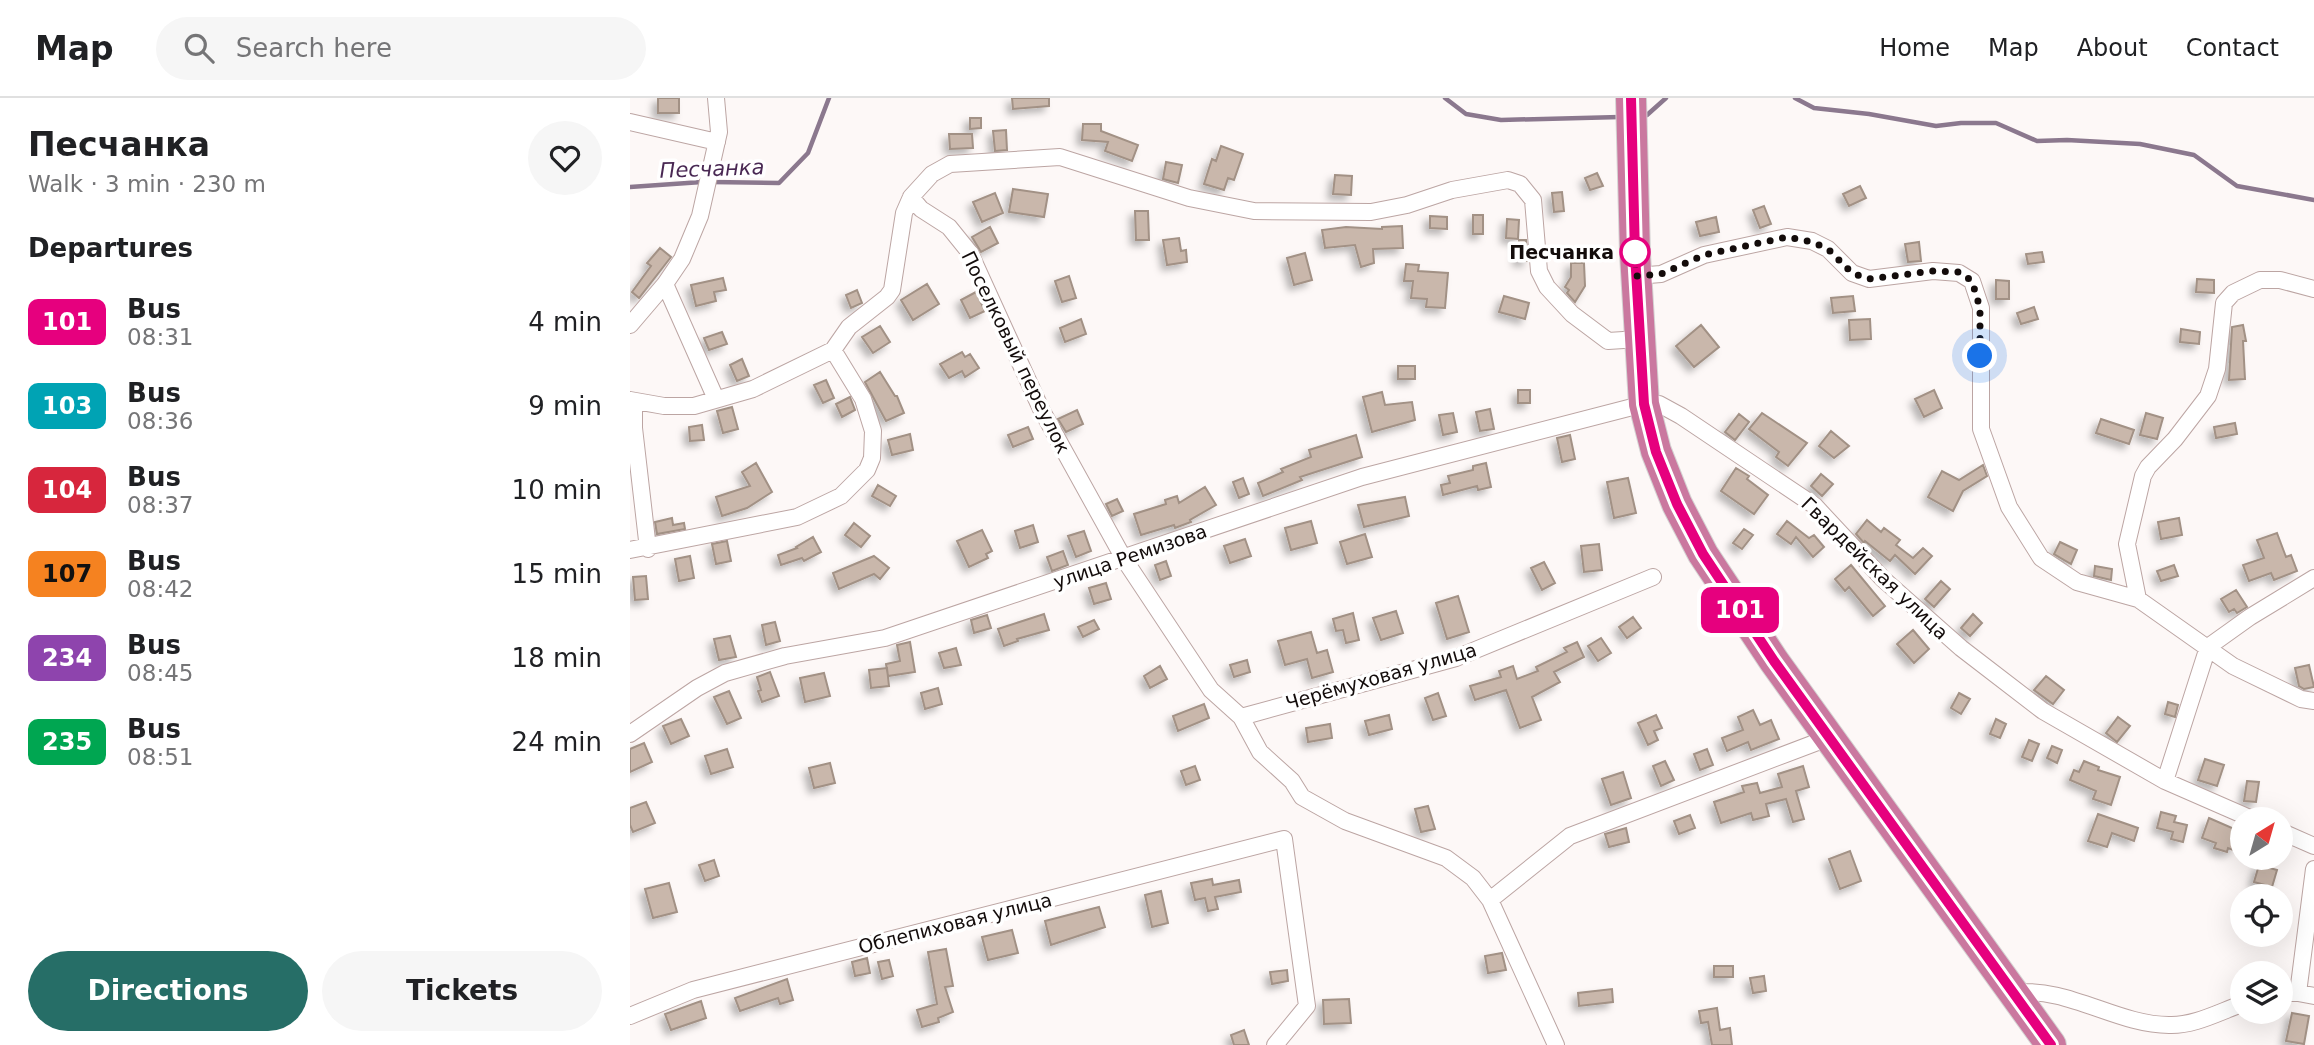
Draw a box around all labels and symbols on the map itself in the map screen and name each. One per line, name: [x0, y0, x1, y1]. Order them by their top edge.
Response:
water label: Песчанка: [659, 155, 765, 183]
marker: Песчанка: [1620, 237, 1650, 267]
place label: Песчанка: [1509, 241, 1614, 263]
street label: Поселковый переулок: [957, 247, 1075, 457]
your location: [1962, 338, 1997, 373]
street label: Гвардейская улица: [1797, 492, 1953, 644]
street label: улица Ремизова: [1050, 519, 1210, 593]
line badge: 101: [1700, 587, 1780, 633]
street label: Черёмуховая улица: [1283, 638, 1479, 714]
north arrow: [2230, 807, 2292, 870]
street label: Облепиховая улица: [856, 888, 1054, 958]

